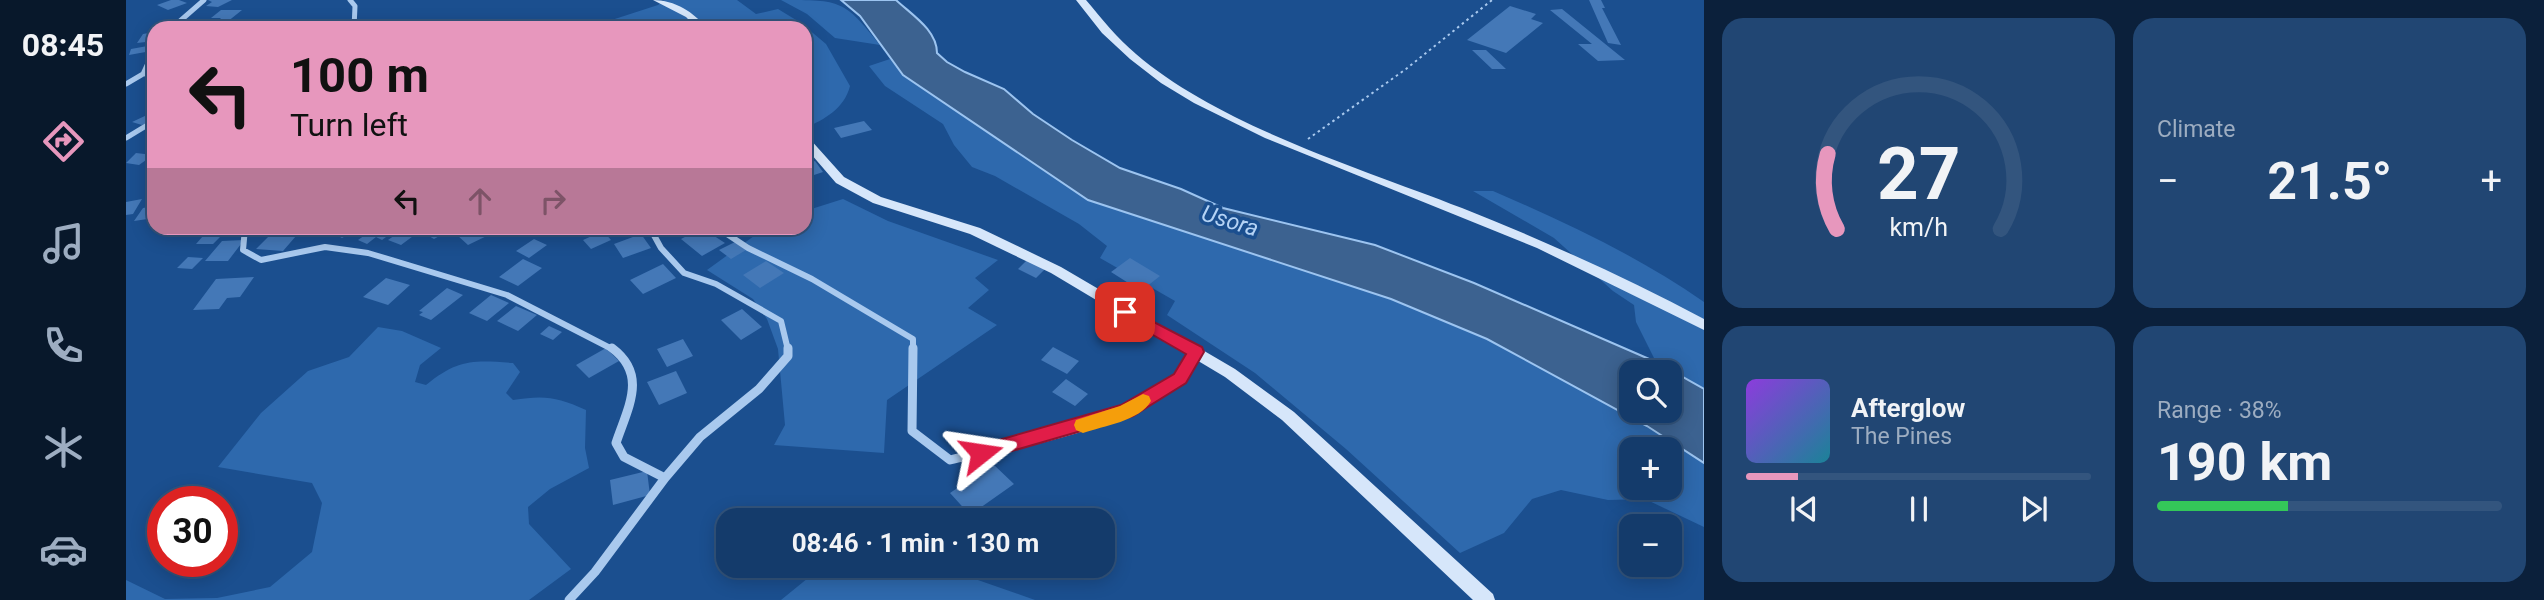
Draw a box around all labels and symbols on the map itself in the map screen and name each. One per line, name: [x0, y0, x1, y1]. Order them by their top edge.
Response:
water label: Usora: [1198, 200, 1262, 242]
pin: [1095, 282, 1155, 342]
position arrow: [944, 416, 1018, 490]
speed limit sign: 30: [147, 486, 238, 577]

